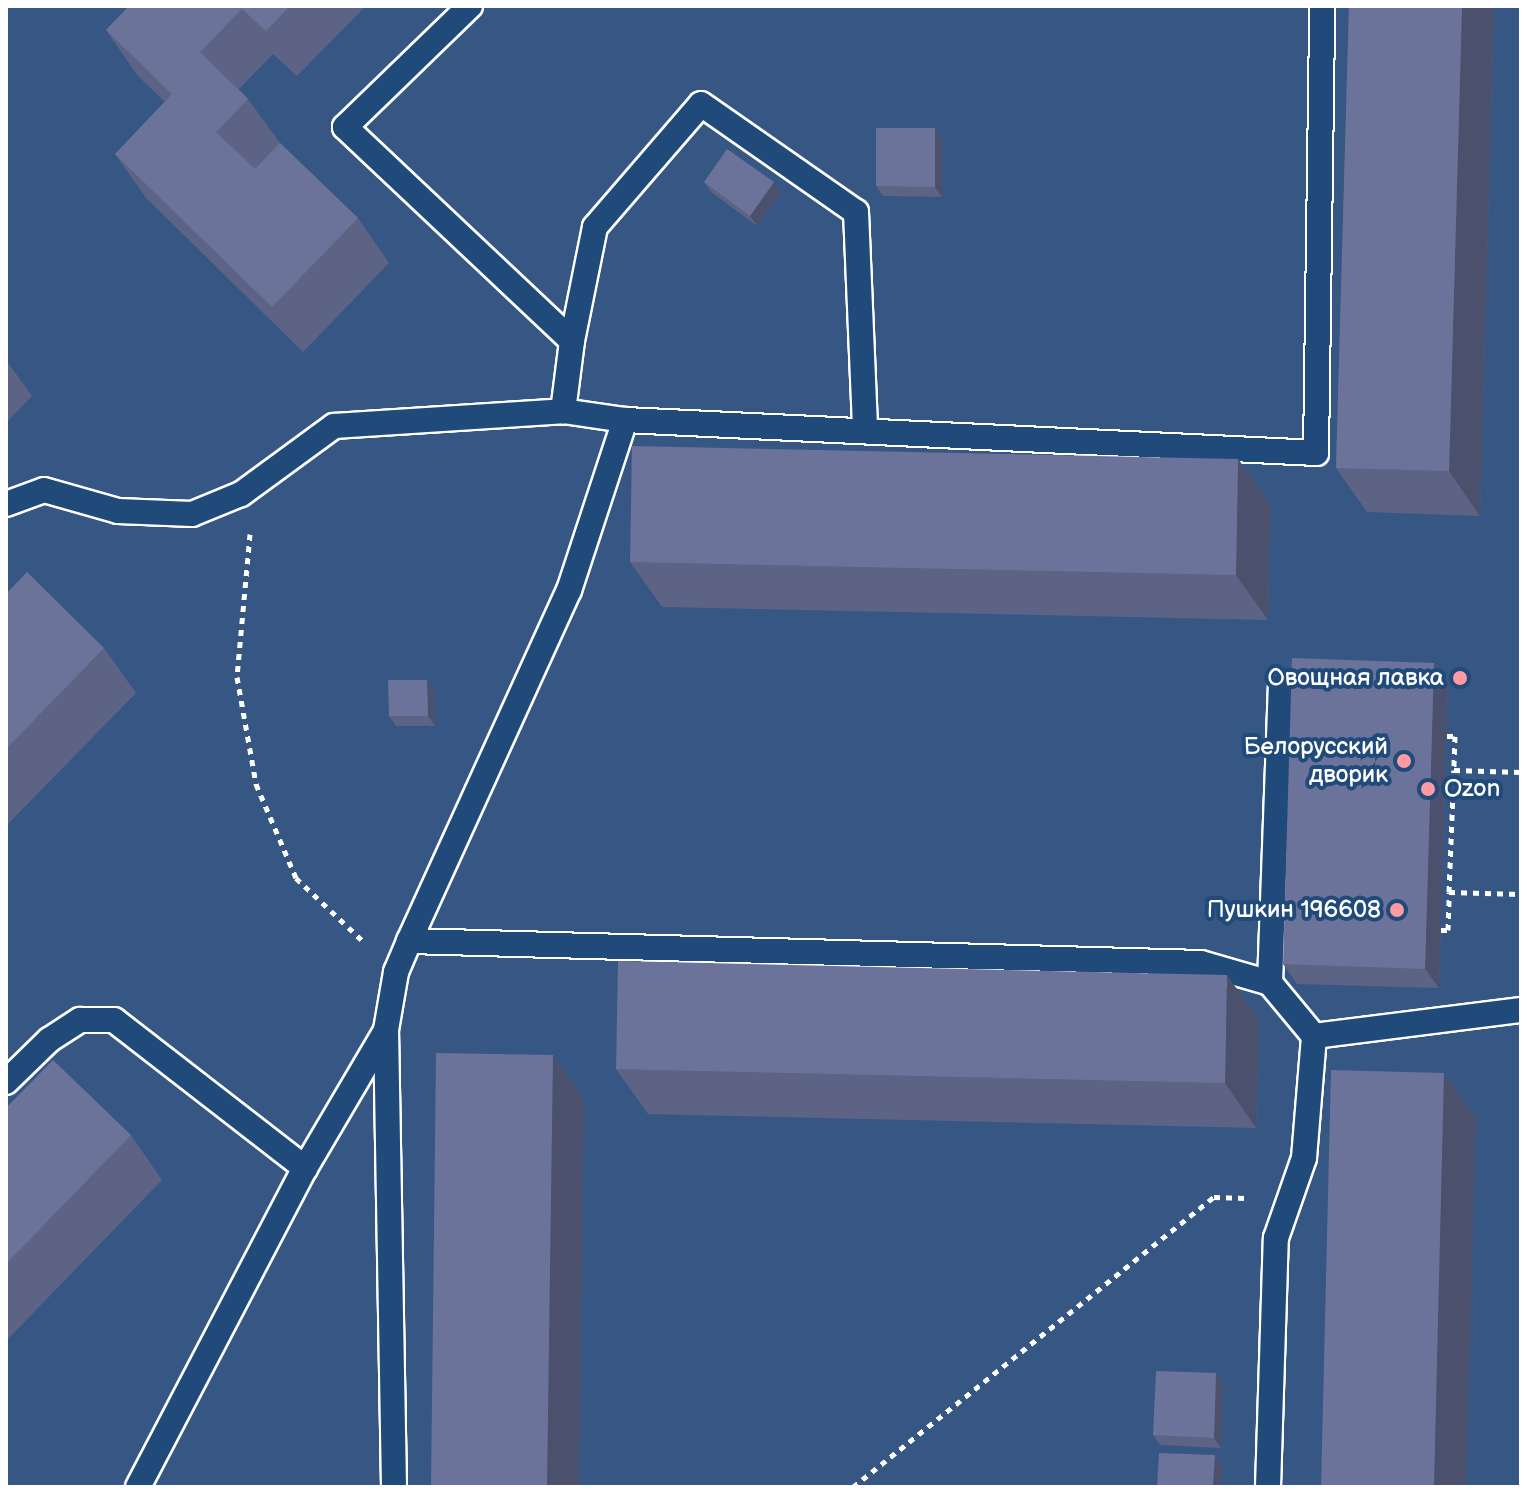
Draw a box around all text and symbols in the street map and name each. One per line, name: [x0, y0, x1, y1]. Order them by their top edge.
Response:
place label: Овощная лавка: [1267, 664, 1444, 692]
marker: Овощная лавка: [1451, 669, 1469, 687]
place label: Белорусский дворик: [1244, 733, 1388, 789]
marker: Белорусский дворик: [1395, 752, 1413, 770]
place label: Ozon: [1444, 775, 1500, 803]
marker: Ozon: [1419, 780, 1437, 798]
place label: Пушкин 196608: [1207, 896, 1381, 924]
marker: Пушкин 196608: [1388, 901, 1406, 919]

